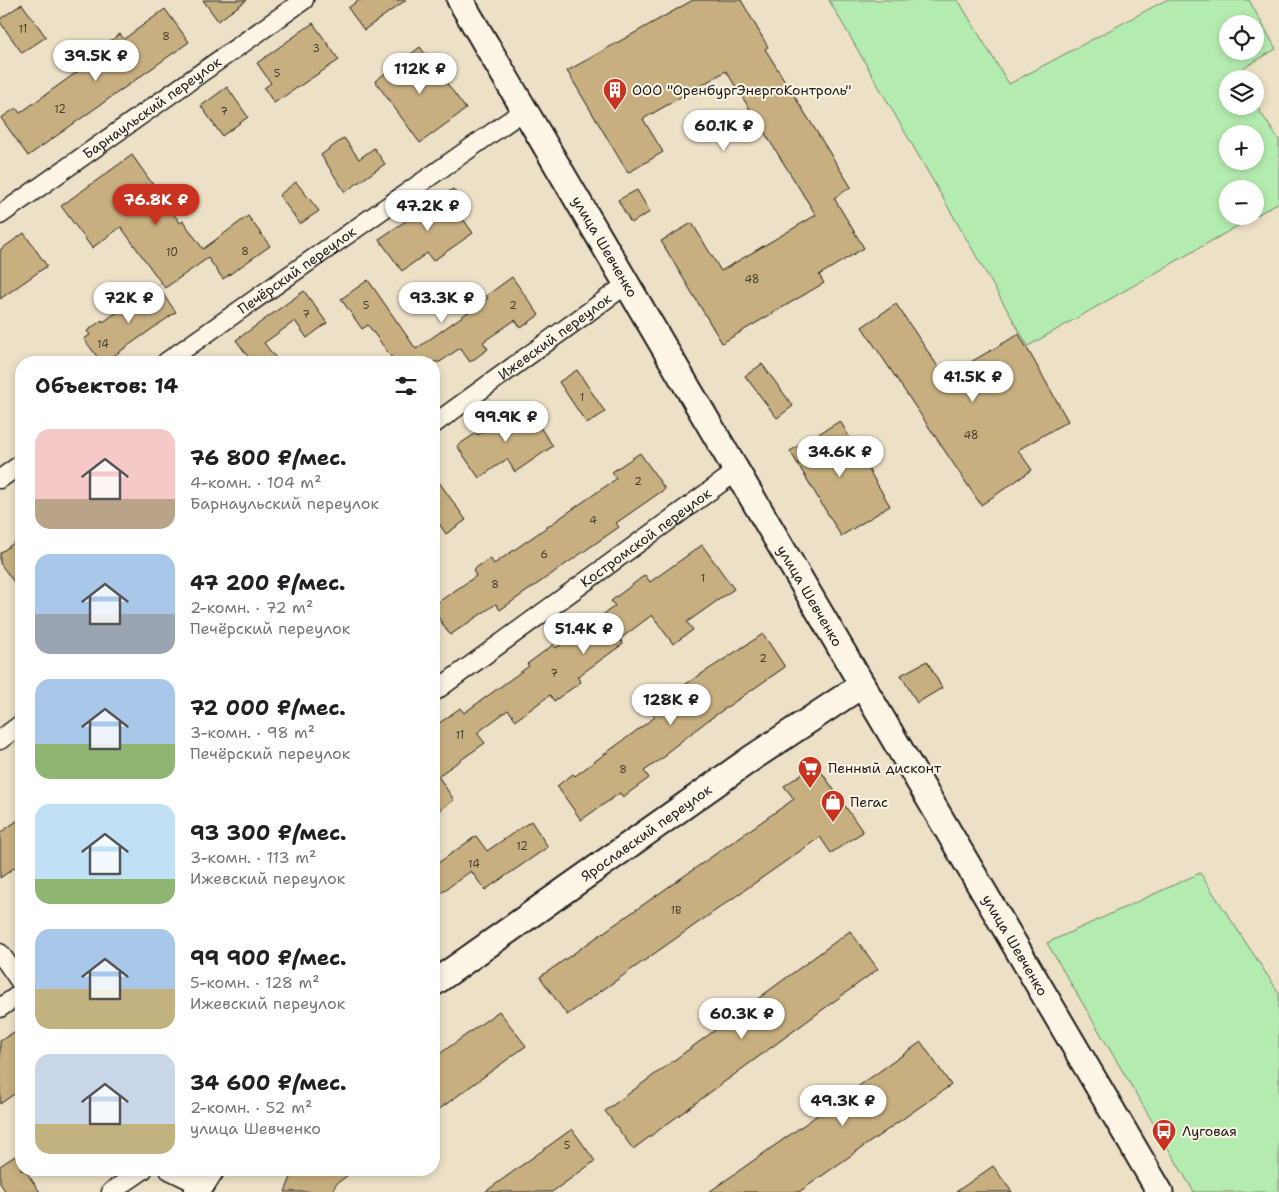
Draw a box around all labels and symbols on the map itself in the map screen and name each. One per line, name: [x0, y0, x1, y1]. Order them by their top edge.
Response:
house number: 11: [19, 22, 27, 37]
house number: 8: [162, 29, 170, 44]
pin: 39.5K ₽: [50, 39, 142, 82]
house number: 3: [312, 41, 320, 56]
street label: Барнаульский переулок: [79, 52, 225, 163]
pin: 112K ₽: [379, 52, 461, 95]
house number: 5: [274, 66, 281, 81]
building icon: ООО "ОренбургЭнергоКонтроль": [602, 77, 628, 111]
place label: ООО "ОренбургЭнергоКонтроль": [632, 81, 851, 99]
house number: 12: [54, 102, 66, 117]
house number: 7: [220, 104, 228, 119]
pin: 60.1K ₽: [678, 110, 770, 152]
pin: 76.8K ₽: [110, 184, 202, 226]
pin: 47.2K ₽: [382, 190, 474, 232]
street label: улица Шевченко: [568, 193, 642, 301]
street label: Печёрский переулок: [234, 222, 360, 318]
house number: 8: [241, 244, 249, 259]
house number: 10: [166, 245, 178, 260]
house number: 48: [744, 272, 760, 287]
pin: 72K ₽: [94, 282, 164, 324]
pin: 93.3K ₽: [396, 282, 488, 324]
street label: Ижевский переулок: [494, 289, 615, 384]
house number: 5: [363, 298, 370, 313]
house number: 2: [509, 298, 517, 313]
house number: 7: [302, 307, 310, 322]
house number: 14: [97, 337, 109, 352]
pin: 41.5K ₽: [927, 360, 1019, 403]
house number: 1: [580, 390, 584, 405]
pin: 99.9K ₽: [460, 400, 552, 443]
house number: 48: [963, 428, 979, 443]
pin: 34.6K ₽: [794, 436, 886, 478]
house number: 2: [634, 474, 642, 489]
street label: Костромской переулок: [577, 484, 715, 591]
house number: 4: [589, 513, 597, 528]
street label: улица Шевченко: [773, 542, 847, 650]
house number: 6: [540, 547, 548, 562]
house number: 1: [701, 571, 705, 586]
house number: 8: [491, 577, 499, 592]
pin: 51.4K ₽: [538, 612, 630, 655]
house number: 2: [759, 651, 767, 666]
house number: 7: [550, 666, 558, 681]
pin: 128K ₽: [630, 684, 712, 726]
house number: 11: [456, 728, 464, 743]
supermarket icon: Пенный дисконт: [797, 755, 823, 789]
place label: Пенный дисконт: [828, 759, 942, 777]
house number: 8: [619, 762, 627, 777]
street label: Ярославский переулок: [577, 780, 716, 885]
shop icon: Пегас: [820, 789, 846, 823]
place label: Пегас: [850, 793, 888, 811]
house number: 12: [516, 839, 528, 854]
house number: 14: [468, 857, 480, 872]
street label: улица Шевченко: [978, 891, 1052, 999]
house number: 1В: [670, 903, 682, 918]
pin: 60.3K ₽: [696, 998, 788, 1040]
pin: 49.3K ₽: [797, 1084, 889, 1127]
bus stop icon: Луговая: [1151, 1118, 1177, 1152]
place label: Луговая: [1182, 1122, 1237, 1140]
house number: 5: [564, 1138, 571, 1153]

